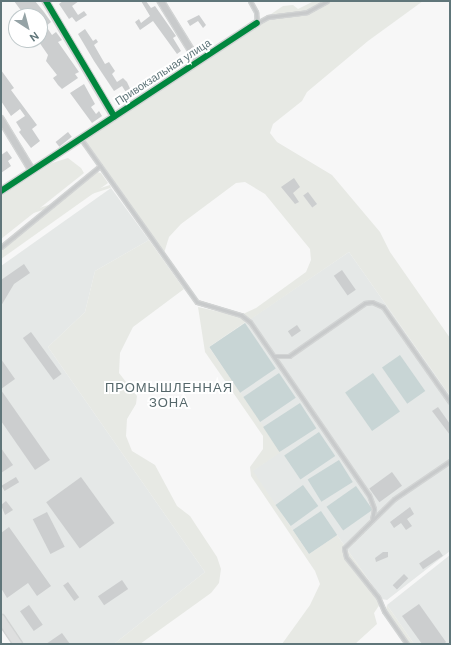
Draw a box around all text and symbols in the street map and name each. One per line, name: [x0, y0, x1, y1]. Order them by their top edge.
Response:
north arrow: [8, 8, 48, 48]
text: N: [27, 29, 42, 45]
street label: Привокзальная улица: [113, 36, 213, 108]
district label: ПРОМЫШЛЕННАЯ ЗОНА: [105, 381, 233, 412]

